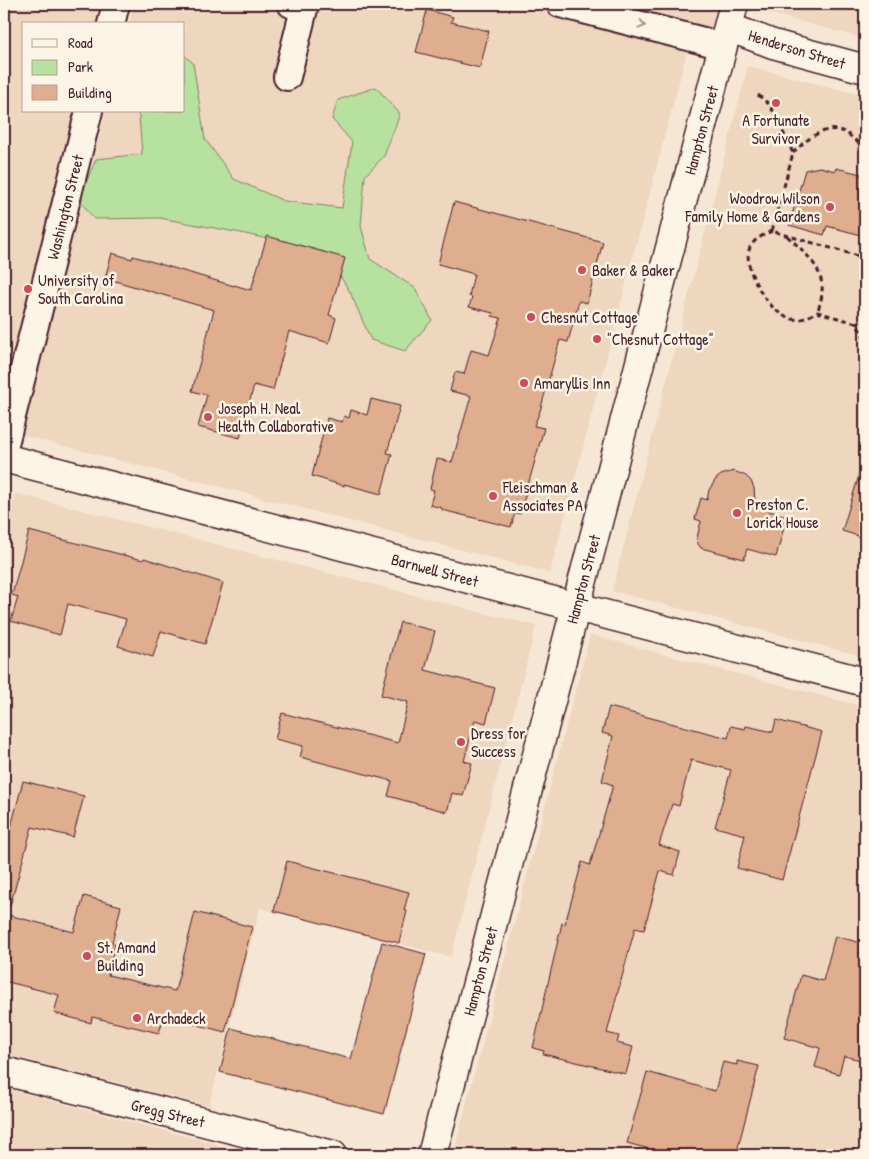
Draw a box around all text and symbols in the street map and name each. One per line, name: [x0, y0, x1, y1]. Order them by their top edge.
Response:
one-way arrow: [637, 19, 646, 30]
legend: [22, 22, 185, 112]
street label: Henderson Street: [746, 24, 849, 74]
text: Road: [68, 32, 93, 53]
text: Park: [68, 56, 93, 77]
text: Building: [68, 82, 112, 103]
street label: Hampton Street: [679, 82, 724, 177]
marker: A Fortunate Survivor: [770, 97, 782, 109]
place label: A Fortunate Survivor: [742, 109, 810, 149]
street label: Washington Street: [41, 152, 89, 262]
place label: Woodrow Wilson Family Home & Gardens: [684, 187, 820, 227]
marker: Woodrow Wilson Family Home & Gardens: [824, 201, 836, 213]
place label: Baker & Baker: [592, 259, 675, 281]
marker: Baker & Baker: [576, 264, 588, 276]
place label: University of South Carolina: [38, 269, 123, 309]
marker: University of South Carolina: [22, 283, 34, 295]
place label: Chesnut Cottage: [541, 306, 638, 328]
marker: Chesnut Cottage: [525, 311, 537, 323]
place label: "Chesnut Cottage": [607, 328, 714, 350]
marker: "Chesnut Cottage": [591, 333, 603, 345]
place label: Amaryllis Inn: [534, 372, 610, 394]
marker: Amaryllis Inn: [518, 377, 530, 389]
place label: Joseph H. Neal Health Collaborative: [218, 397, 335, 437]
marker: Joseph H. Neal Health Collaborative: [202, 411, 214, 423]
place label: Fleischman & Associates PA: [502, 476, 583, 516]
marker: Fleischman & Associates PA: [487, 490, 499, 502]
place label: Preston C. Lorick House: [747, 493, 819, 533]
marker: Preston C. Lorick House: [731, 507, 743, 519]
street label: Hampton Street: [561, 531, 606, 626]
street label: Barnwell Street: [389, 548, 481, 592]
place label: Dress for Success: [471, 722, 525, 762]
marker: Dress for Success: [455, 736, 467, 748]
street label: Hampton Street: [458, 923, 503, 1018]
place label: St. Amand Building: [97, 936, 155, 976]
marker: St. Amand Building: [81, 950, 93, 962]
place label: Archadeck: [147, 1007, 206, 1029]
marker: Archadeck: [131, 1012, 143, 1024]
street label: Gregg Street: [129, 1093, 208, 1133]

